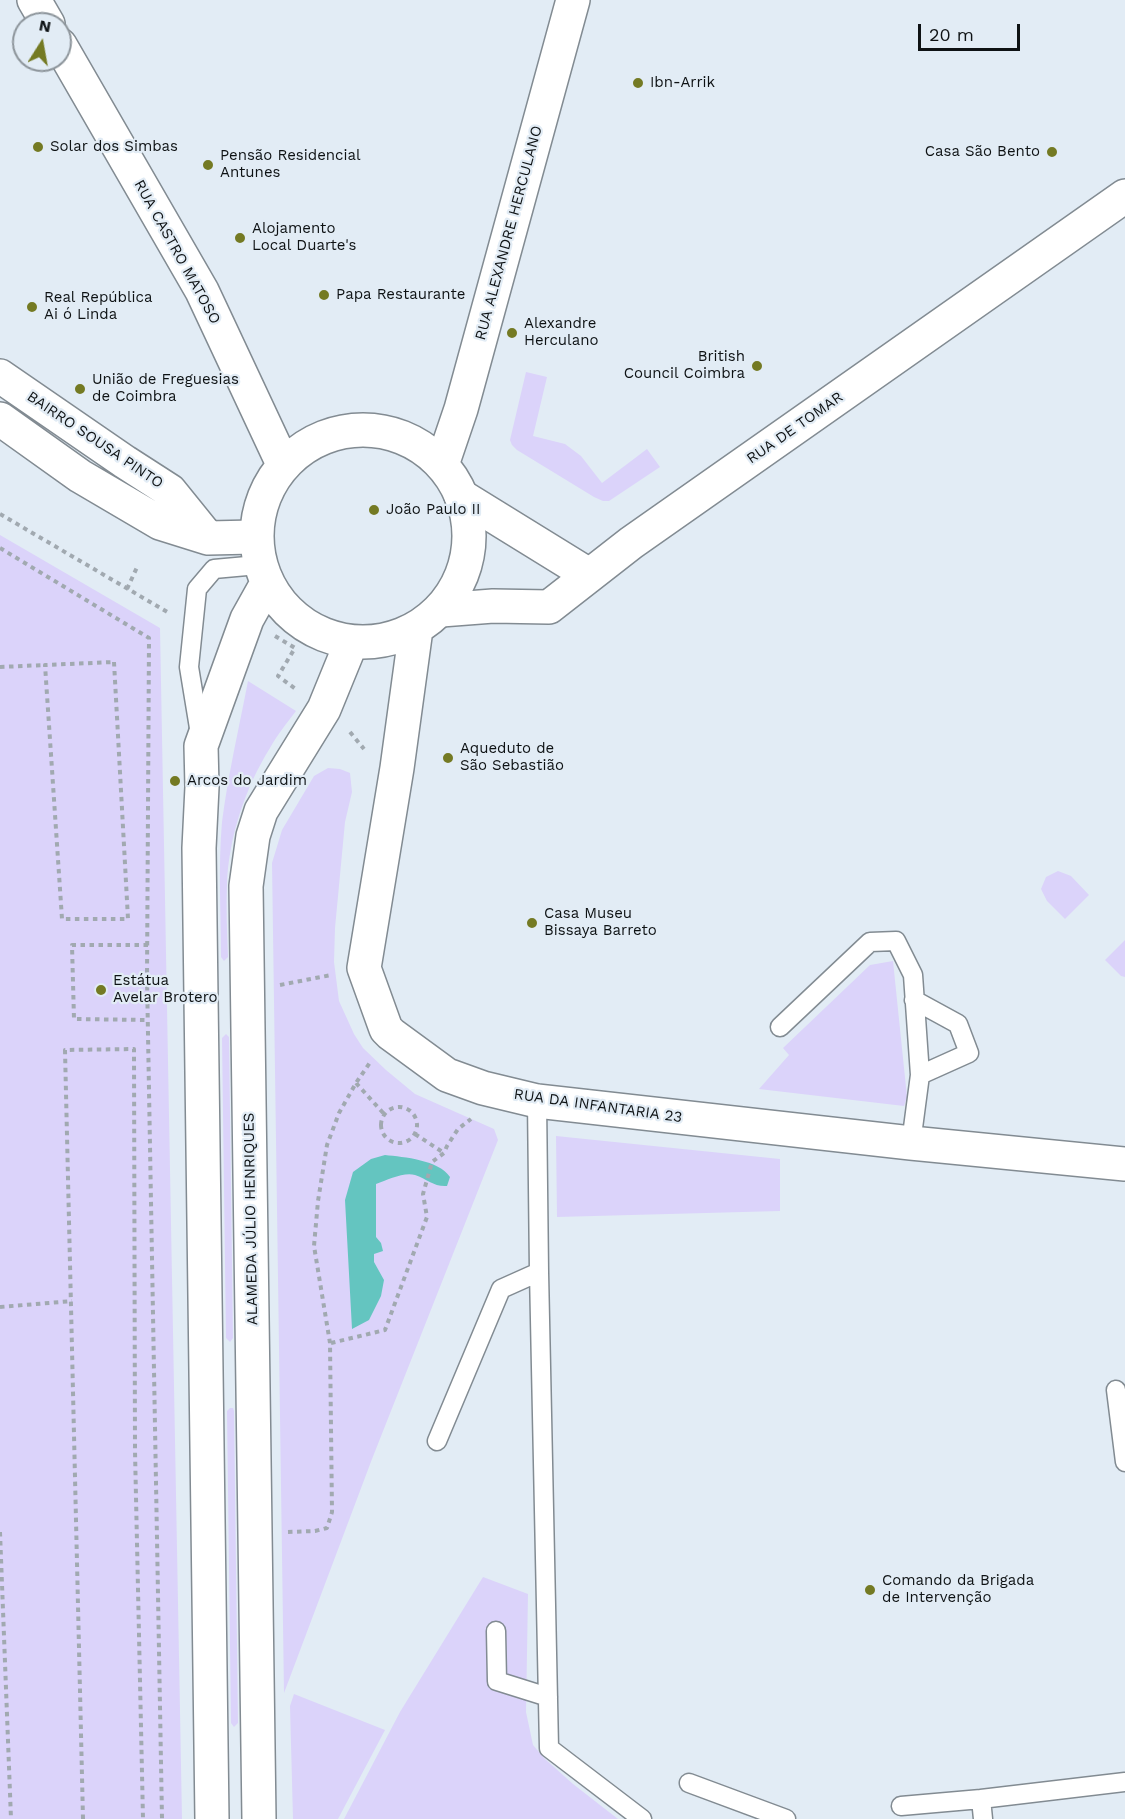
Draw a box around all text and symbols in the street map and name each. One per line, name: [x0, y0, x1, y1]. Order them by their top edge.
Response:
north arrow: [12, 12, 72, 72]
scale bar: [921, 12, 1023, 50]
text: N: [38, 15, 53, 36]
text: 20 m: [929, 24, 974, 45]
place label: Ibn-Arrik: [650, 74, 715, 92]
marker: Ibn-Arrik: [631, 76, 645, 90]
street label: RUA ALEXANDRE HERCULANO: [472, 124, 546, 342]
place label: Solar dos Simbas: [50, 138, 178, 156]
marker: Solar dos Simbas: [31, 140, 45, 154]
place label: Casa São Bento: [925, 143, 1040, 161]
marker: Casa São Bento: [1045, 145, 1059, 159]
place label: Pensão Residencial Antunes: [220, 147, 361, 182]
marker: Pensão Residencial Antunes: [201, 158, 215, 172]
street label: RUA CASTRO MATOSO: [130, 177, 224, 327]
place label: Alojamento Local Duarte's: [252, 220, 357, 255]
marker: Alojamento Local Duarte's: [233, 231, 247, 245]
place label: Papa Restaurante: [336, 286, 465, 304]
marker: Papa Restaurante: [317, 288, 331, 302]
place label: Real República Ai ó Linda: [44, 289, 152, 324]
marker: Real República Ai ó Linda: [25, 300, 39, 314]
place label: Alexandre Herculano: [524, 315, 598, 350]
marker: Alexandre Herculano: [505, 326, 519, 340]
place label: British Council Coimbra: [624, 348, 745, 383]
marker: British Council Coimbra: [750, 359, 764, 373]
place label: União de Freguesias de Coimbra: [92, 371, 239, 406]
marker: União de Freguesias de Coimbra: [73, 382, 87, 396]
street label: BAIRRO SOUSA PINTO: [23, 388, 167, 492]
street label: RUA DE TOMAR: [743, 388, 847, 468]
place label: João Paulo II: [386, 501, 480, 519]
marker: João Paulo II: [367, 503, 381, 517]
place label: Aqueduto de São Sebastião: [460, 740, 564, 775]
marker: Aqueduto de São Sebastião: [441, 751, 455, 765]
place label: Arcos do Jardim: [187, 772, 307, 790]
marker: Arcos do Jardim: [168, 774, 182, 788]
place label: Casa Museu Bissaya Barreto: [544, 905, 657, 940]
marker: Casa Museu Bissaya Barreto: [525, 916, 539, 930]
place label: Estátua Avelar Brotero: [113, 972, 218, 1007]
marker: Estátua Avelar Brotero: [94, 983, 108, 997]
street label: RUA DA INFANTARIA 23: [513, 1085, 683, 1127]
street label: ALAMEDA JÚLIO HENRIQUES: [240, 1113, 262, 1325]
place label: Comando da Brigada de Intervenção: [882, 1572, 1034, 1607]
marker: Comando da Brigada de Intervenção: [863, 1583, 877, 1597]

